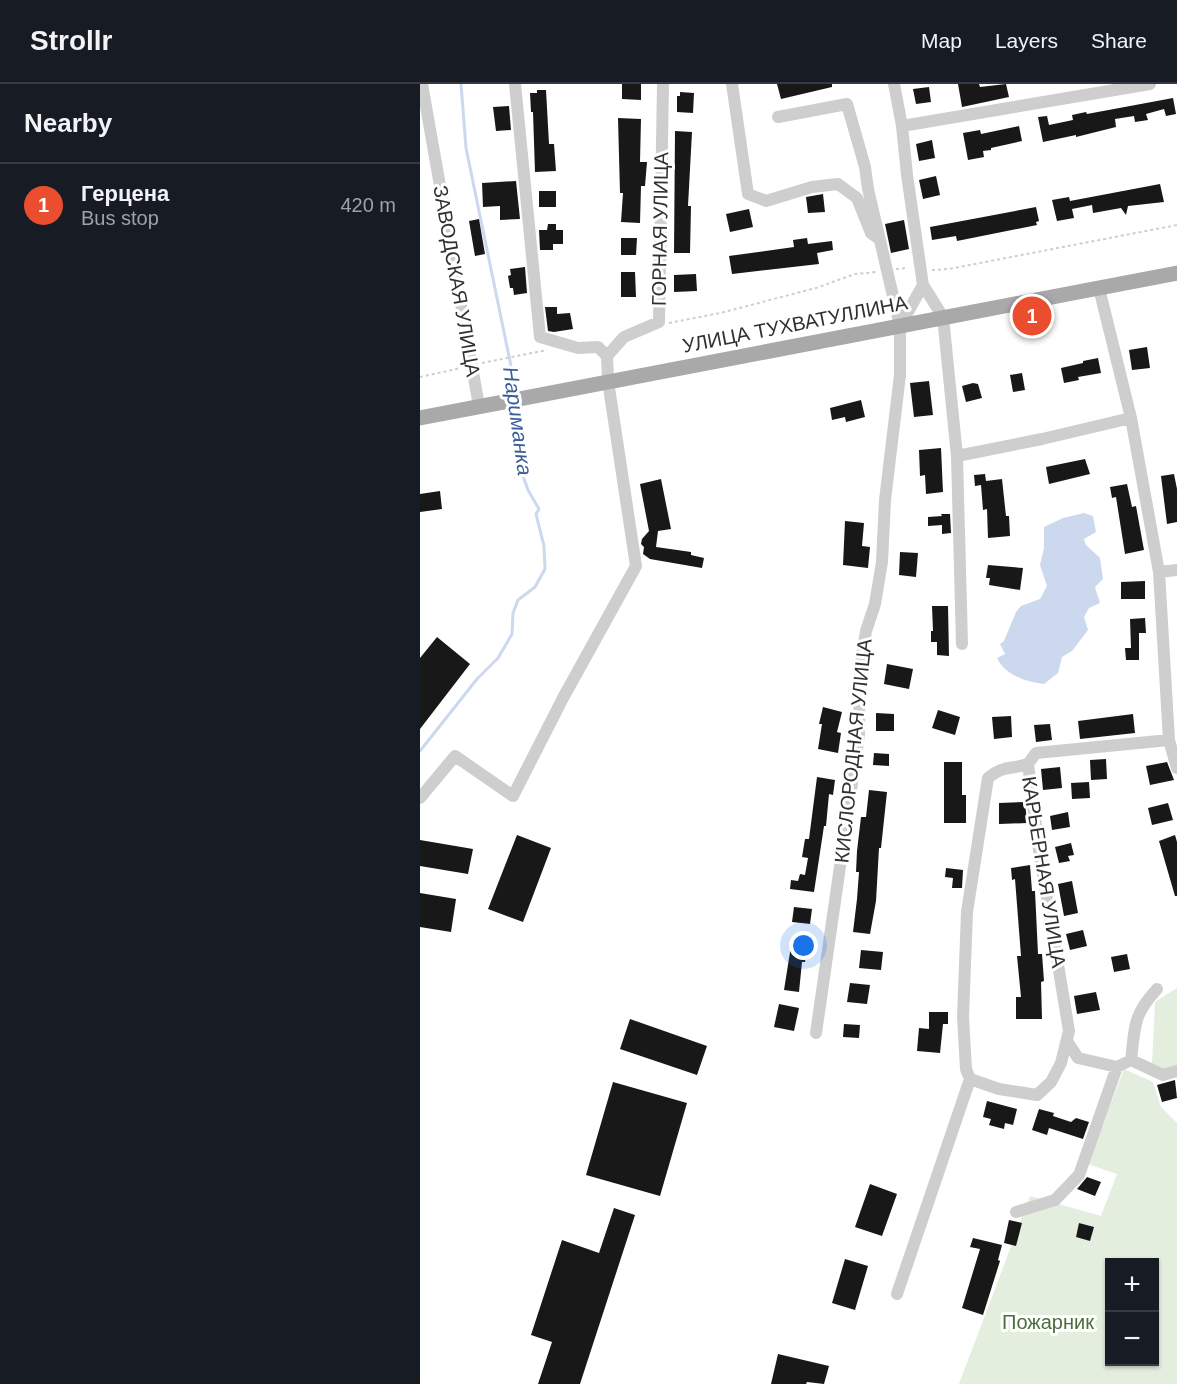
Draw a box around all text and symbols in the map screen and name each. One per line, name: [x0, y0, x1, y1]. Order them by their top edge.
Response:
text: Strollr: [30, 25, 112, 56]
text: Map: [921, 29, 962, 52]
text: Layers: [995, 29, 1058, 52]
text: Share: [1091, 29, 1147, 52]
text: Nearby: [24, 108, 112, 138]
street label: ГОРНАЯ УЛИЦА: [648, 151, 672, 306]
text: Герцена: [81, 181, 169, 206]
street label: ЗАВОДСКАЯ УЛИЦА: [429, 184, 485, 379]
text: 1: [38, 194, 49, 216]
text: 420 m: [340, 194, 396, 216]
text: Bus stop: [81, 207, 159, 229]
street label: УЛИЦА ТУХВАТУЛЛИНА: [681, 291, 910, 357]
pin: 1: [1012, 294, 1052, 338]
water label: Нариманка: [499, 365, 537, 477]
street label: КИСЛОРОДНАЯ УЛИЦА: [830, 637, 876, 864]
street label: КАРЬЕРНАЯ УЛИЦА: [1018, 775, 1070, 970]
your location: [789, 931, 818, 960]
map controls: [1105, 1258, 1159, 1366]
button: +: [1105, 1258, 1159, 1312]
park label: Пожарник: [1002, 1311, 1094, 1333]
button: −: [1105, 1312, 1159, 1366]

